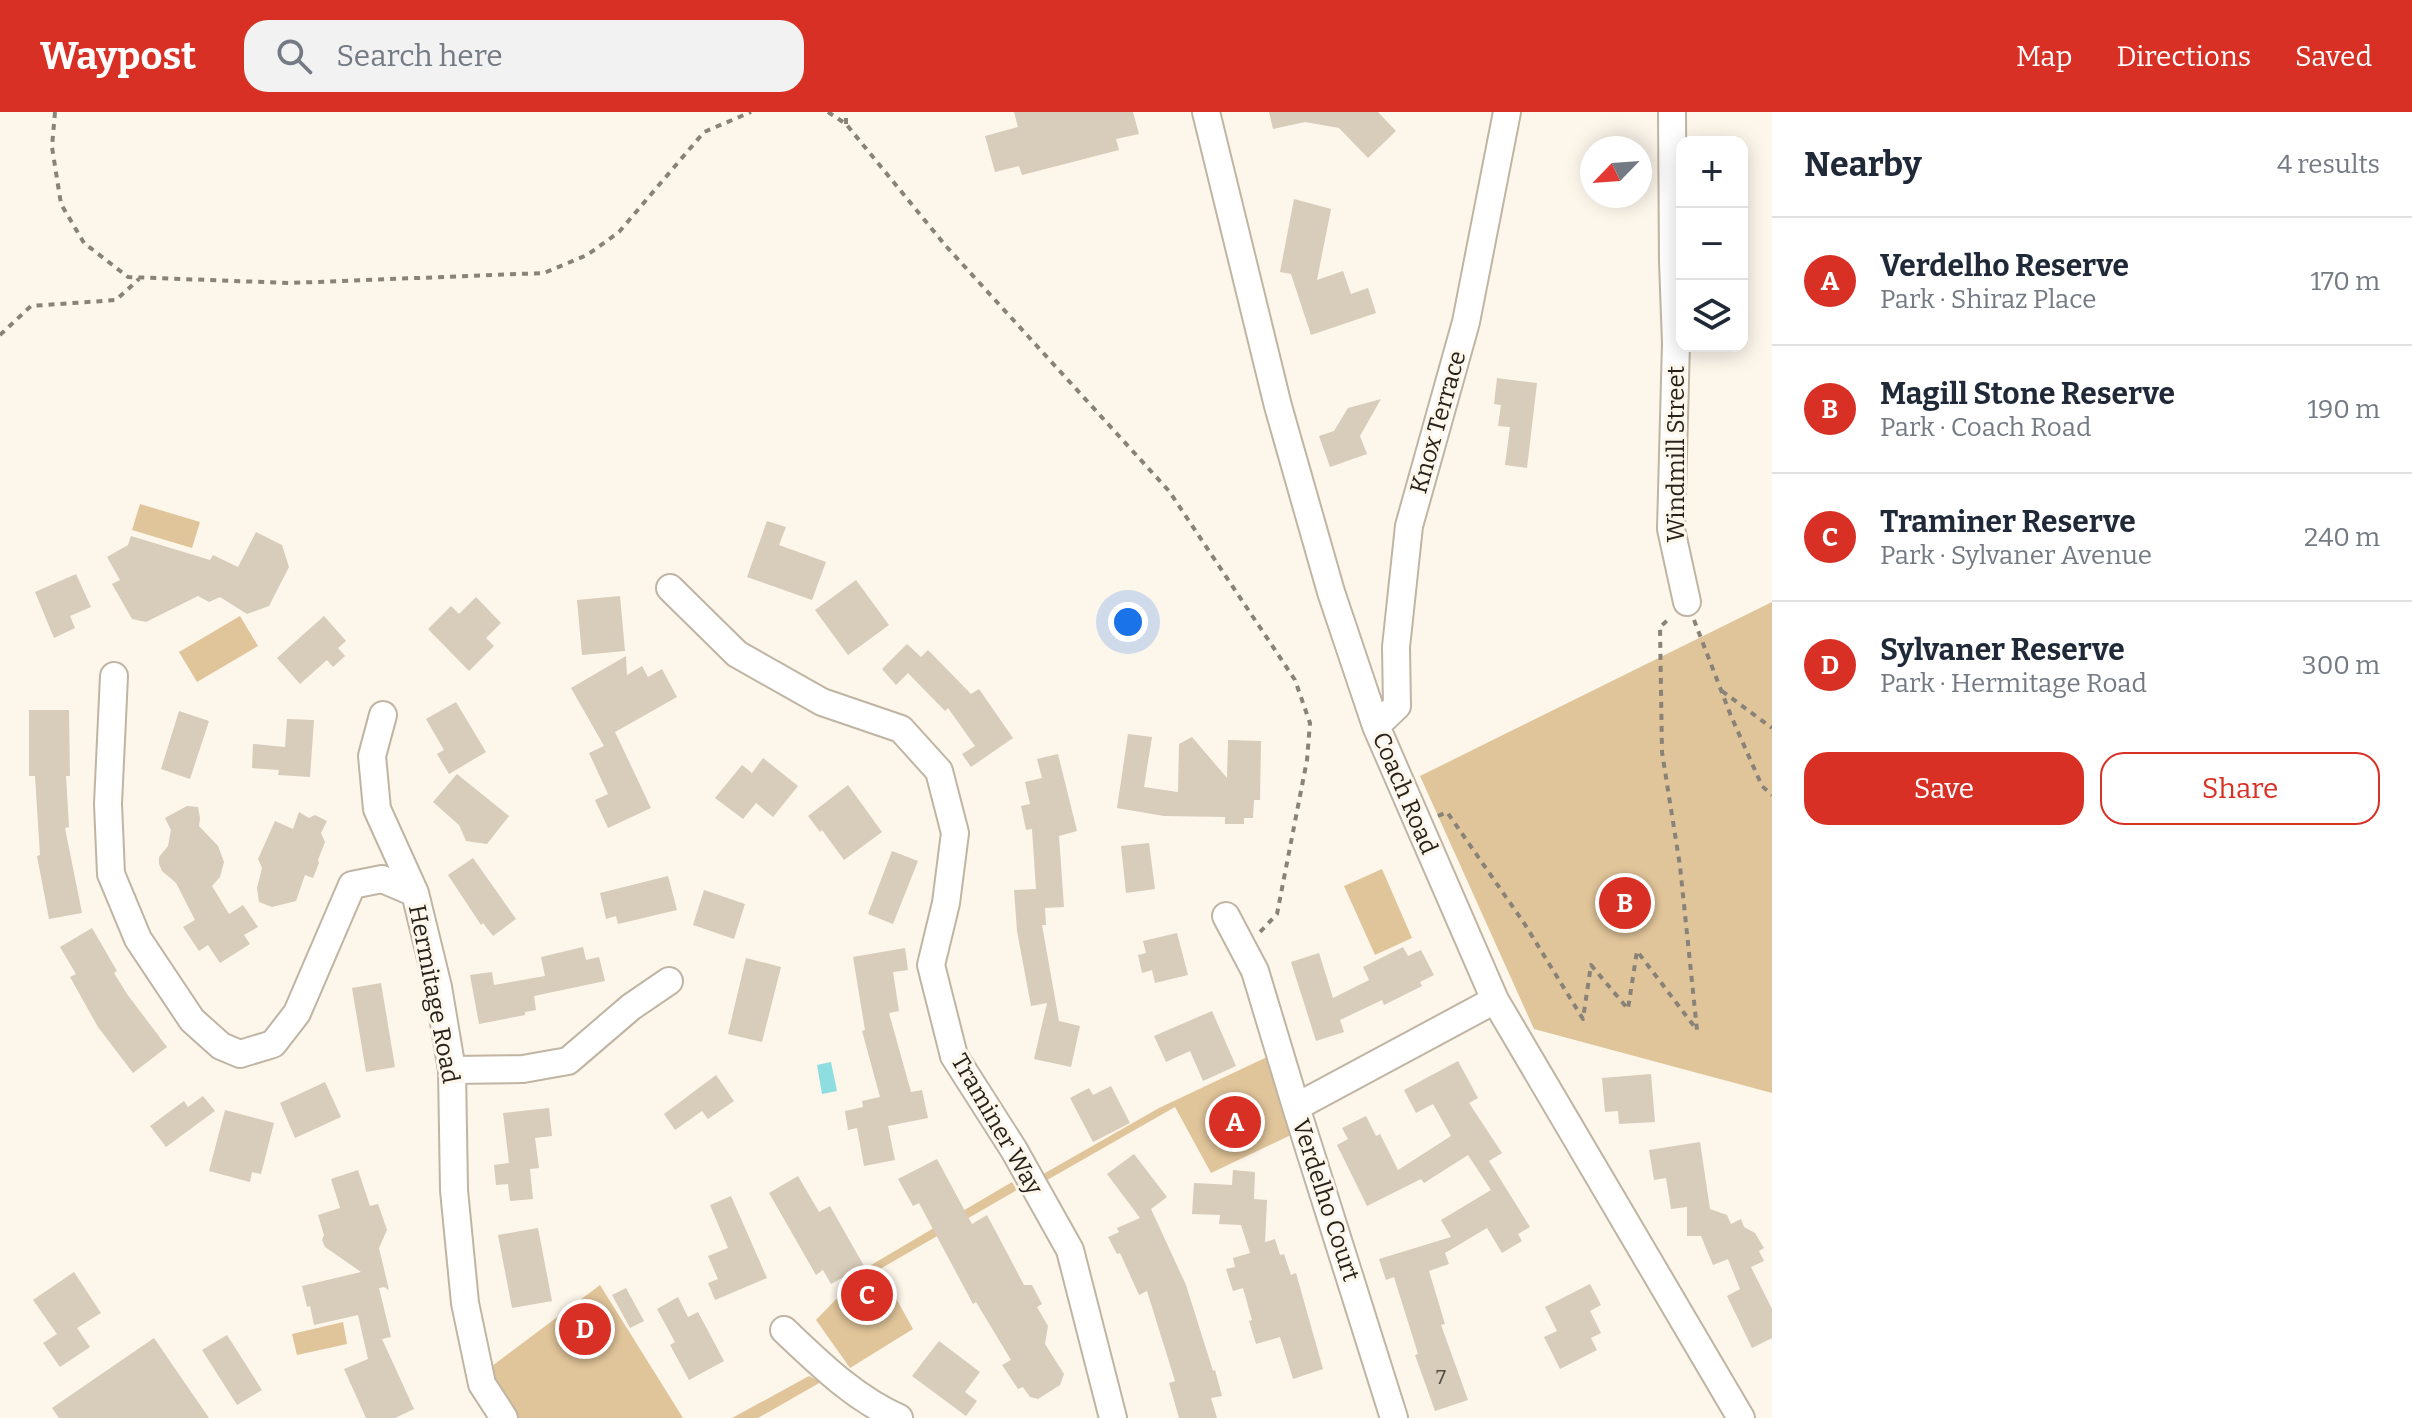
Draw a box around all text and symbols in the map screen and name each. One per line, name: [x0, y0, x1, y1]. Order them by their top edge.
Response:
search box: [244, 20, 804, 92]
text: Waypost: [40, 33, 196, 79]
icon: search: [272, 34, 316, 78]
text: Search here: [336, 38, 503, 74]
text: Map: [2016, 40, 2072, 73]
text: Directions: [2116, 40, 2251, 73]
text: Saved: [2295, 40, 2372, 73]
north arrow: [1580, 136, 1652, 208]
map controls: [1676, 136, 1748, 352]
button: +: [1676, 136, 1748, 208]
text: Nearby: [1804, 144, 1922, 185]
text: 4 results: [2277, 149, 2380, 180]
button: −: [1676, 208, 1748, 280]
text: Verdelho Reserve: [1880, 248, 2129, 284]
text: A: [1821, 266, 1839, 297]
text: 170 m: [2310, 266, 2380, 297]
button: layers: [1676, 280, 1748, 352]
text: Park · Shiraz Place: [1880, 284, 2096, 315]
street label: Knox Terrace: [1404, 347, 1472, 497]
street label: Windmill Street: [1662, 365, 1690, 542]
text: Magill Stone Reserve: [1880, 376, 2175, 412]
text: B: [1822, 394, 1838, 425]
text: 190 m: [2308, 394, 2380, 425]
text: Park · Coach Road: [1880, 412, 2091, 443]
text: Traminer Reserve: [1880, 504, 2136, 540]
text: C: [1822, 522, 1838, 553]
text: 240 m: [2304, 522, 2380, 553]
text: Park · Sylvaner Avenue: [1880, 540, 2152, 571]
your location: [1108, 602, 1148, 642]
text: Sylvaner Reserve: [1880, 632, 2125, 668]
text: D: [1821, 650, 1839, 681]
text: 300 m: [2302, 650, 2380, 681]
text: Park · Hermitage Road: [1880, 668, 2147, 699]
street label: Coach Road: [1367, 728, 1443, 858]
button: Save: [1804, 752, 2084, 825]
button: Share: [2100, 752, 2380, 825]
pin: B: [1599, 873, 1651, 933]
street label: Hermitage Road: [403, 902, 465, 1086]
street label: Traminer Way: [945, 1049, 1049, 1200]
pin: A: [1209, 1092, 1261, 1152]
street label: Verdelho Court: [1287, 1115, 1365, 1285]
pin: C: [841, 1265, 893, 1325]
pin: D: [559, 1299, 611, 1359]
house number: 7: [1436, 1365, 1446, 1389]

